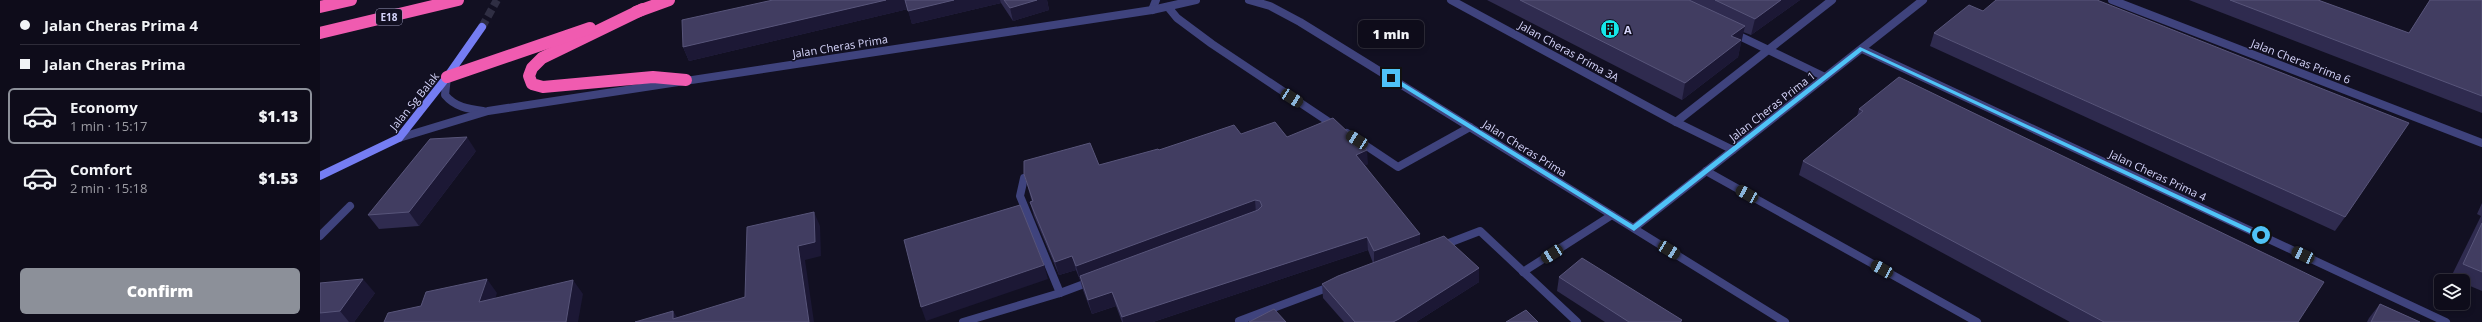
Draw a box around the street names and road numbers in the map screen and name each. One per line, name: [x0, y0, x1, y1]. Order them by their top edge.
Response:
road number: E18: [376, 9, 402, 25]
street label: Jalan Cheras Prima 3A: [1515, 17, 1622, 85]
street label: Jalan Cheras Prima: [790, 31, 889, 61]
street label: Jalan Cheras Prima 6: [2248, 35, 2353, 87]
street label: Jalan Cheras Prima 1: [1725, 68, 1818, 145]
street label: Jalan Sg Balak: [385, 69, 442, 134]
street label: Jalan Cheras Prima: [1479, 116, 1570, 180]
street label: Jalan Cheras Prima 4: [2106, 145, 2210, 204]

